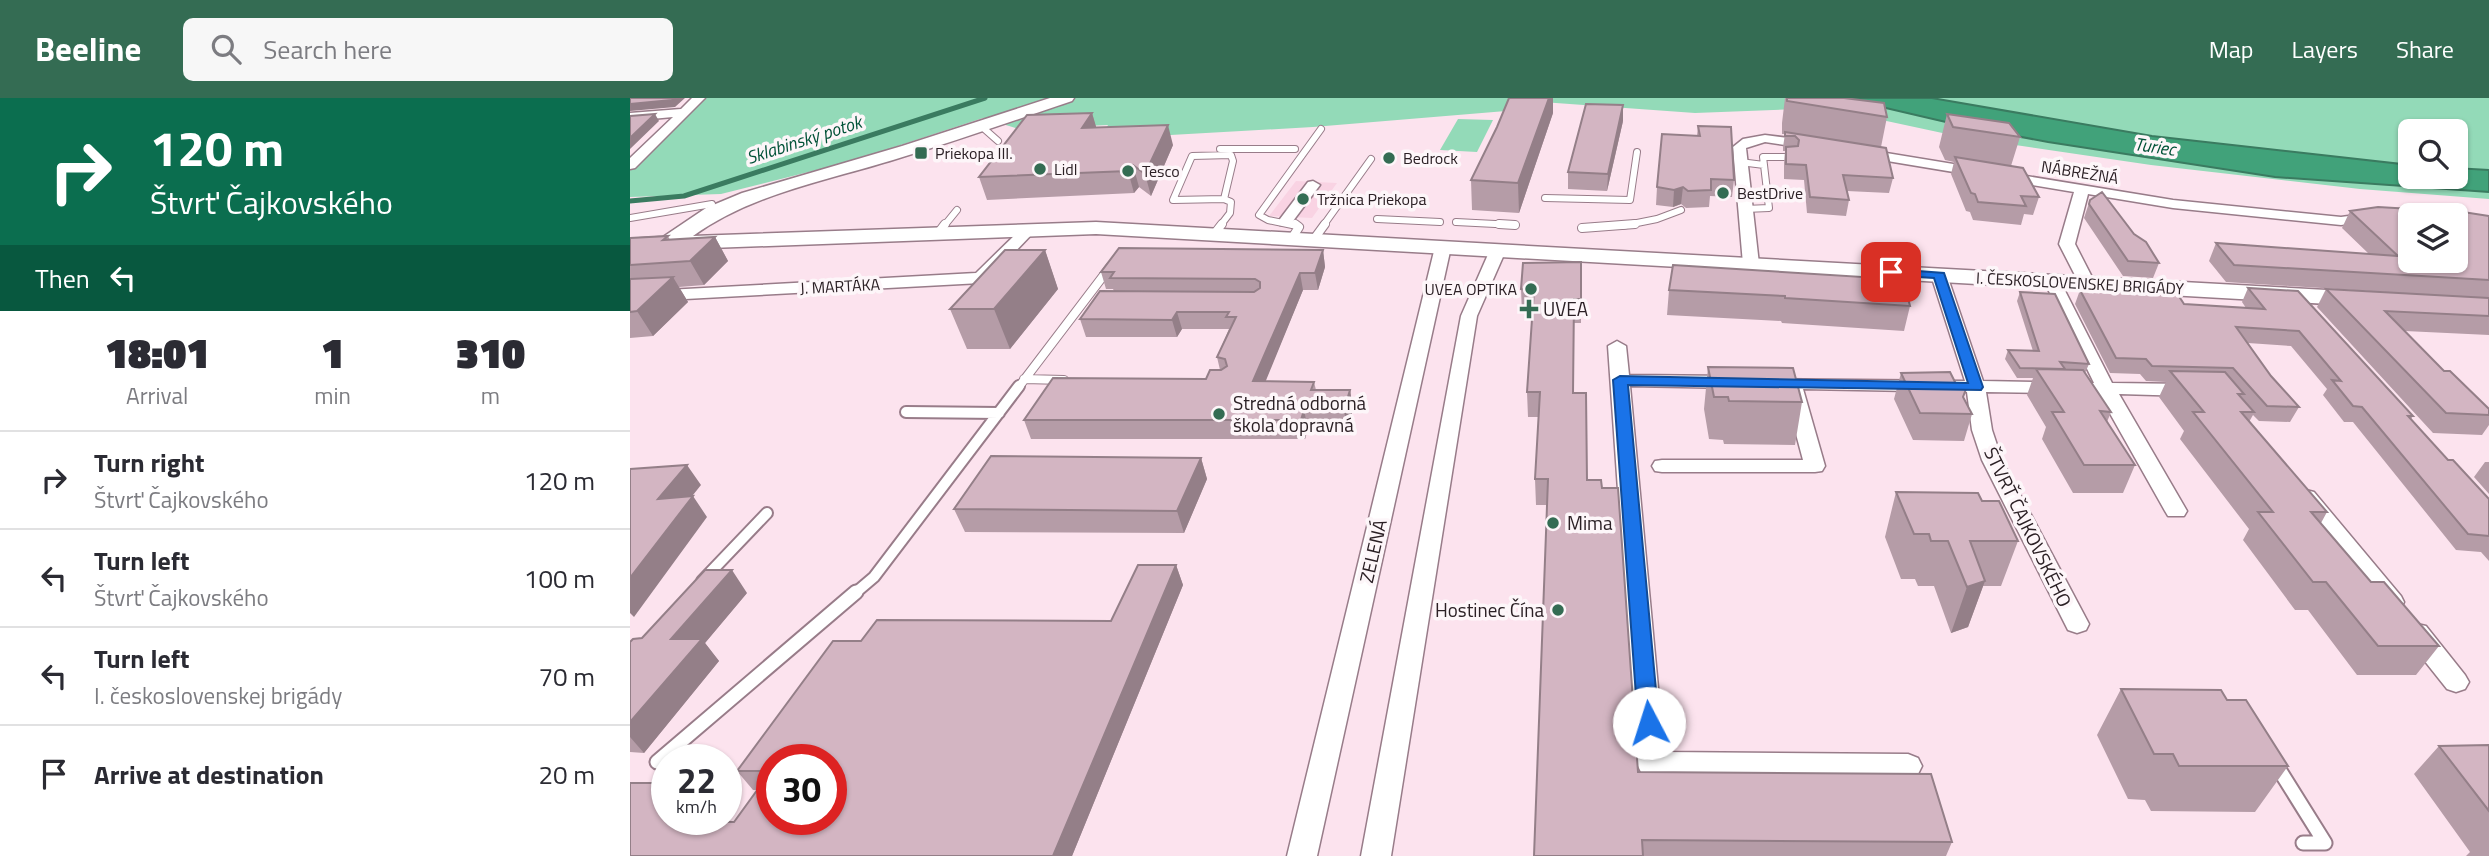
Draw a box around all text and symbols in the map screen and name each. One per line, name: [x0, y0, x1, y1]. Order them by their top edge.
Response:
search box: [183, 18, 673, 81]
text: Beeline: [35, 24, 141, 74]
icon: search: [207, 30, 245, 68]
text: Search here: [263, 30, 392, 69]
text: Map: [2209, 31, 2254, 67]
text: Layers: [2292, 31, 2358, 67]
text: Share: [2396, 31, 2454, 67]
water label: Sklabinský potok: [743, 108, 867, 171]
text: 120 m: [150, 110, 284, 185]
map controls: [2398, 119, 2468, 273]
button: search: [2398, 119, 2468, 189]
icon: right: [35, 126, 126, 217]
water label: Turiec: [2133, 130, 2179, 163]
place label: Priekopa III.: [935, 141, 1013, 165]
marker: Priekopa III.: [913, 145, 929, 161]
place label: Bedrock: [1403, 146, 1458, 170]
marker: Bedrock: [1381, 150, 1397, 166]
street label: NÁBREŽNÁ: [2040, 154, 2121, 190]
place label: Lidl: [1054, 157, 1077, 181]
place label: Tesco: [1142, 159, 1180, 183]
marker: Lidl: [1032, 161, 1048, 177]
marker: Tesco: [1120, 163, 1136, 179]
text: Štvrť Čajkovského: [150, 178, 393, 226]
place label: BestDrive: [1737, 181, 1803, 205]
marker: BestDrive: [1715, 185, 1731, 201]
place label: Tržnica Priekopa: [1317, 187, 1426, 211]
marker: Tržnica Priekopa: [1295, 191, 1311, 207]
button: layers: [2398, 203, 2468, 273]
pin: [1861, 242, 1921, 302]
icon: arrive: [1872, 253, 1910, 291]
text: Then: [35, 259, 90, 298]
icon: left: [104, 259, 142, 297]
street label: I. ČESKOSLOVENSKEJ BRIGÁDY: [1975, 266, 2185, 300]
street label: J. MARTÁKA: [799, 272, 881, 300]
place label: UVEA OPTIKA: [1424, 277, 1517, 301]
marker: UVEA OPTIKA: [1523, 281, 1539, 297]
place label: UVEA: [1543, 294, 1588, 323]
marker: UVEA: [1521, 301, 1537, 317]
text: 18:01: [105, 320, 209, 384]
text: 1: [321, 320, 344, 384]
text: 310: [456, 320, 525, 384]
text: Arrival: [126, 378, 188, 413]
text: min: [314, 378, 351, 413]
text: m: [481, 378, 500, 413]
place label: Stredná odborná škola dopravná: [1233, 388, 1367, 439]
marker: Stredná odborná škola dopravná: [1211, 406, 1227, 422]
street label: ŠTVRŤ ČAJKOVSKÉHO: [1977, 442, 2080, 612]
text: Turn right: [94, 443, 205, 482]
icon: right: [35, 461, 73, 499]
text: 120 m: [524, 461, 595, 500]
text: Štvrť Čajkovského: [94, 482, 269, 517]
place label: Mima: [1567, 508, 1613, 537]
marker: Mima: [1545, 515, 1561, 531]
street label: ZELENÁ: [1351, 516, 1394, 586]
text: Turn left: [94, 541, 189, 580]
icon: left: [35, 559, 73, 597]
text: 100 m: [524, 559, 595, 598]
text: Štvrť Čajkovského: [94, 580, 269, 615]
place label: Hostinec Čína: [1435, 595, 1544, 624]
marker: Hostinec Čína: [1550, 602, 1566, 618]
text: Turn left: [94, 639, 189, 678]
icon: left: [35, 657, 73, 695]
text: 70 m: [538, 657, 595, 696]
text: I. československej brigády: [94, 678, 342, 713]
position arrow: [1612, 686, 1686, 760]
speed limit sign: 30: [756, 744, 847, 835]
text: 22: [677, 753, 716, 807]
icon: arrive: [35, 755, 73, 793]
text: Arrive at destination: [94, 755, 324, 794]
text: 20 m: [538, 755, 595, 794]
text: km/h: [676, 793, 717, 820]

